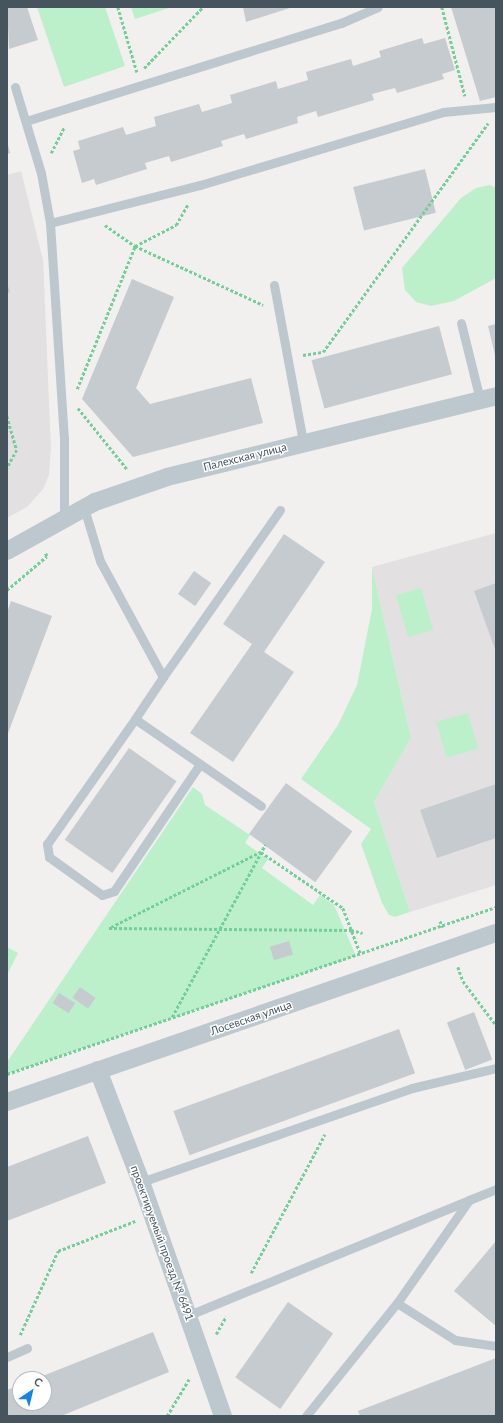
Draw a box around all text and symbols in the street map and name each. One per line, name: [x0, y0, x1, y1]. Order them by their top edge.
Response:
street label: Палехская улица: [202, 440, 288, 474]
street label: Лосевская улица: [209, 998, 293, 1038]
street label: проектируемый проезд № 6491: [128, 1164, 196, 1322]
north arrow: [12, 1371, 52, 1411]
text: С: [32, 1374, 45, 1389]

